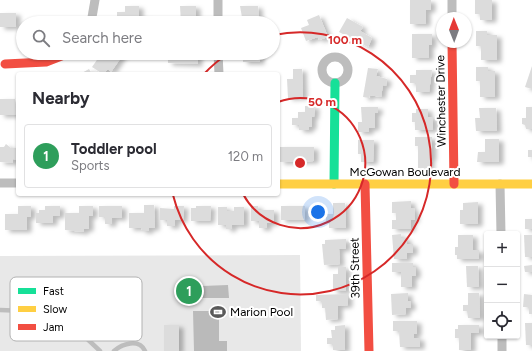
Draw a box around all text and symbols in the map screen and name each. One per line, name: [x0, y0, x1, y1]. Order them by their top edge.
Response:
north arrow: [436, 12, 472, 48]
search box: [16, 16, 280, 60]
icon: search: [30, 27, 52, 49]
text: Search here: [62, 29, 142, 47]
text: 100 m: [328, 33, 362, 47]
street label: Winchester Drive: [433, 54, 449, 147]
text: Nearby: [32, 88, 90, 108]
text: 50 m: [308, 95, 336, 109]
text: Toddler pool: [71, 140, 157, 158]
text: 1: [43, 149, 49, 164]
text: 120 m: [228, 149, 263, 164]
centre of rings: [293, 156, 307, 170]
text: Sports: [71, 158, 110, 173]
street label: McGowan Boulevard: [350, 165, 460, 179]
your location: [308, 202, 328, 222]
map controls: [484, 231, 520, 339]
button: +: [484, 231, 520, 267]
street label: 39th Street: [347, 237, 363, 299]
button: −: [484, 267, 520, 303]
pin: 1: [176, 276, 202, 306]
legend: [10, 277, 142, 341]
text: Fast: [43, 285, 64, 298]
text: Slow: [43, 303, 67, 316]
sports icon: Marion Pool: [209, 303, 227, 321]
button: locate: [484, 303, 520, 339]
place label: Marion Pool: [230, 305, 293, 319]
text: Jam: [43, 321, 64, 334]

